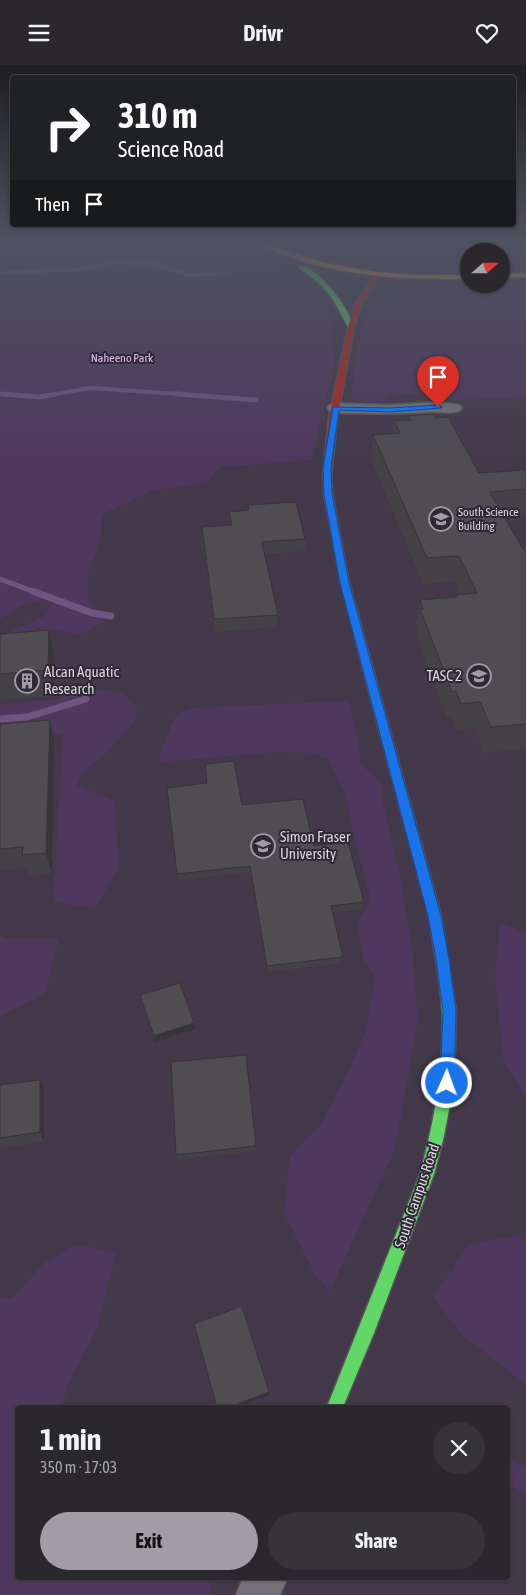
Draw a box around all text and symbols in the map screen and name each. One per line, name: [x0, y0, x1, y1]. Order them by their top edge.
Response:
icon: menu: [25, 19, 53, 47]
icon: heart: [473, 19, 501, 47]
text: Drivr: [243, 20, 283, 46]
icon: right: [35, 95, 100, 160]
text: 310 m: [118, 95, 197, 135]
text: Science Road: [118, 136, 224, 162]
icon: arrive: [80, 190, 108, 218]
text: Then: [35, 193, 70, 215]
north arrow: [460, 243, 510, 293]
map controls: [460, 243, 510, 293]
park label: Naheeno Park: [91, 351, 154, 365]
pin: [417, 356, 459, 407]
icon: arrive: [424, 363, 452, 391]
place label: South Science Building: [458, 505, 519, 533]
school or university icon: South Science Building: [428, 506, 454, 532]
place label: Alcan Aquatic Research: [44, 663, 119, 697]
school or university icon: TASC 2: [466, 663, 492, 689]
place label: TASC 2: [427, 667, 462, 684]
building icon: Alcan Aquatic Research: [14, 668, 40, 694]
place label: Simon Fraser University: [280, 828, 351, 862]
school or university icon: Simon Fraser University: [250, 833, 276, 859]
position arrow: [420, 1056, 472, 1108]
street label: South Campus Road: [391, 1141, 442, 1250]
text: 1 min: [40, 1422, 101, 1456]
button: close: [433, 1422, 485, 1474]
text: 350 m · 17:03: [40, 1458, 117, 1476]
button: Exit: [40, 1512, 258, 1570]
button: Share: [268, 1512, 485, 1570]

